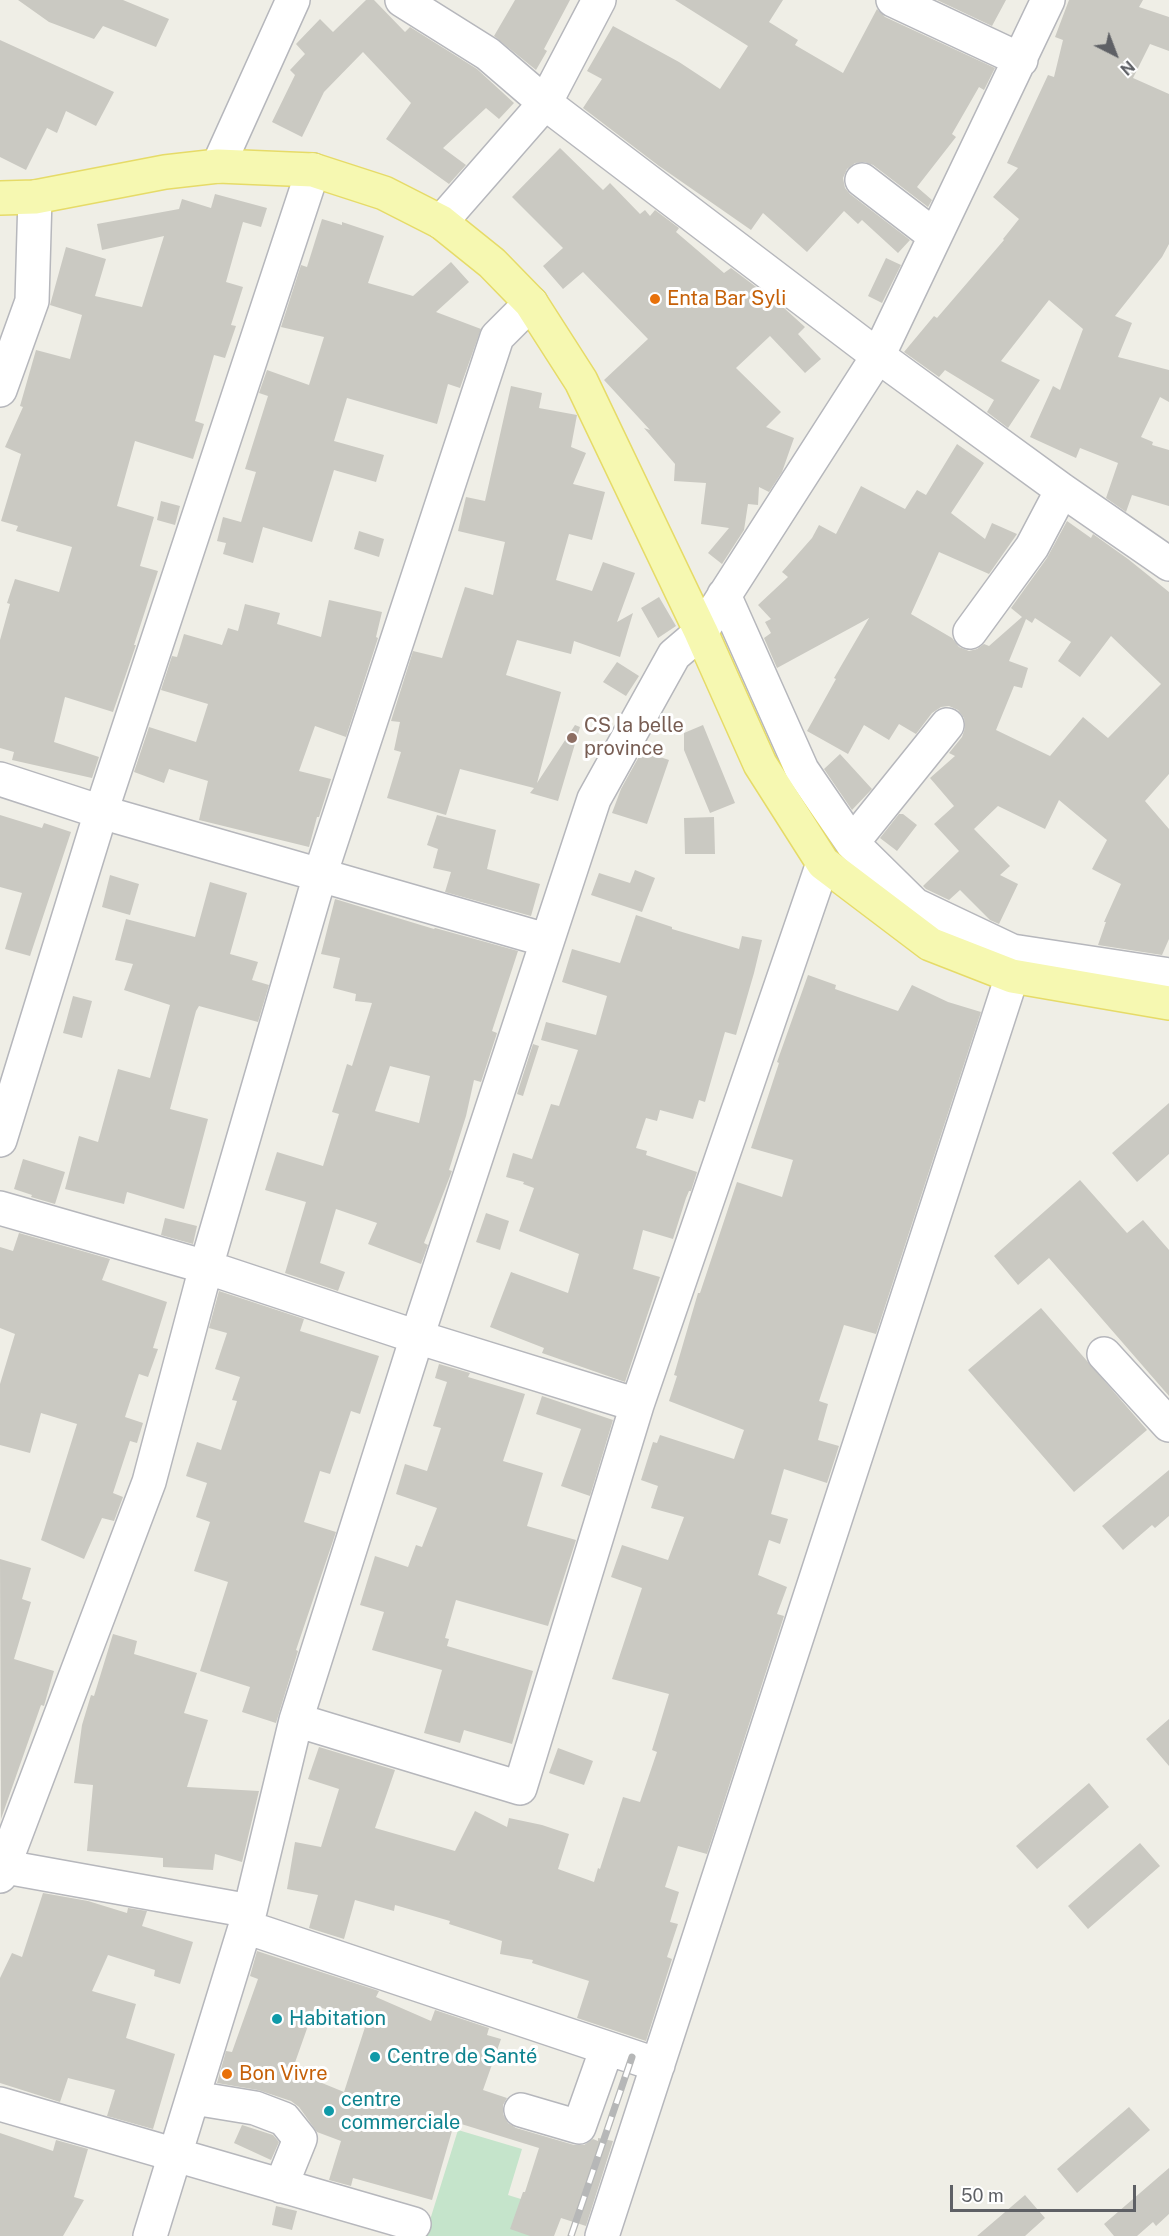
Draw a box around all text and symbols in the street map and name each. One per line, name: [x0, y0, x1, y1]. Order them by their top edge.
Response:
north arrow: [1085, 24, 1145, 84]
text: N: [1116, 56, 1138, 79]
place label: Enta Bar Syli: [667, 287, 786, 311]
marker: Enta Bar Syli: [648, 292, 662, 306]
place label: CS la belle province: [584, 714, 684, 761]
marker: CS la belle province: [565, 731, 579, 745]
place label: Habitation: [289, 2007, 386, 2031]
marker: Habitation: [270, 2012, 284, 2026]
place label: Centre de Santé: [387, 2045, 537, 2069]
marker: Centre de Santé: [368, 2050, 382, 2064]
place label: Bon Vivre: [239, 2062, 328, 2086]
marker: Bon Vivre: [220, 2067, 234, 2081]
place label: centre commerciale: [341, 2088, 460, 2135]
marker: centre commerciale: [322, 2104, 336, 2118]
scale bar: [953, 2173, 1139, 2211]
text: 50 m: [961, 2185, 1004, 2206]

